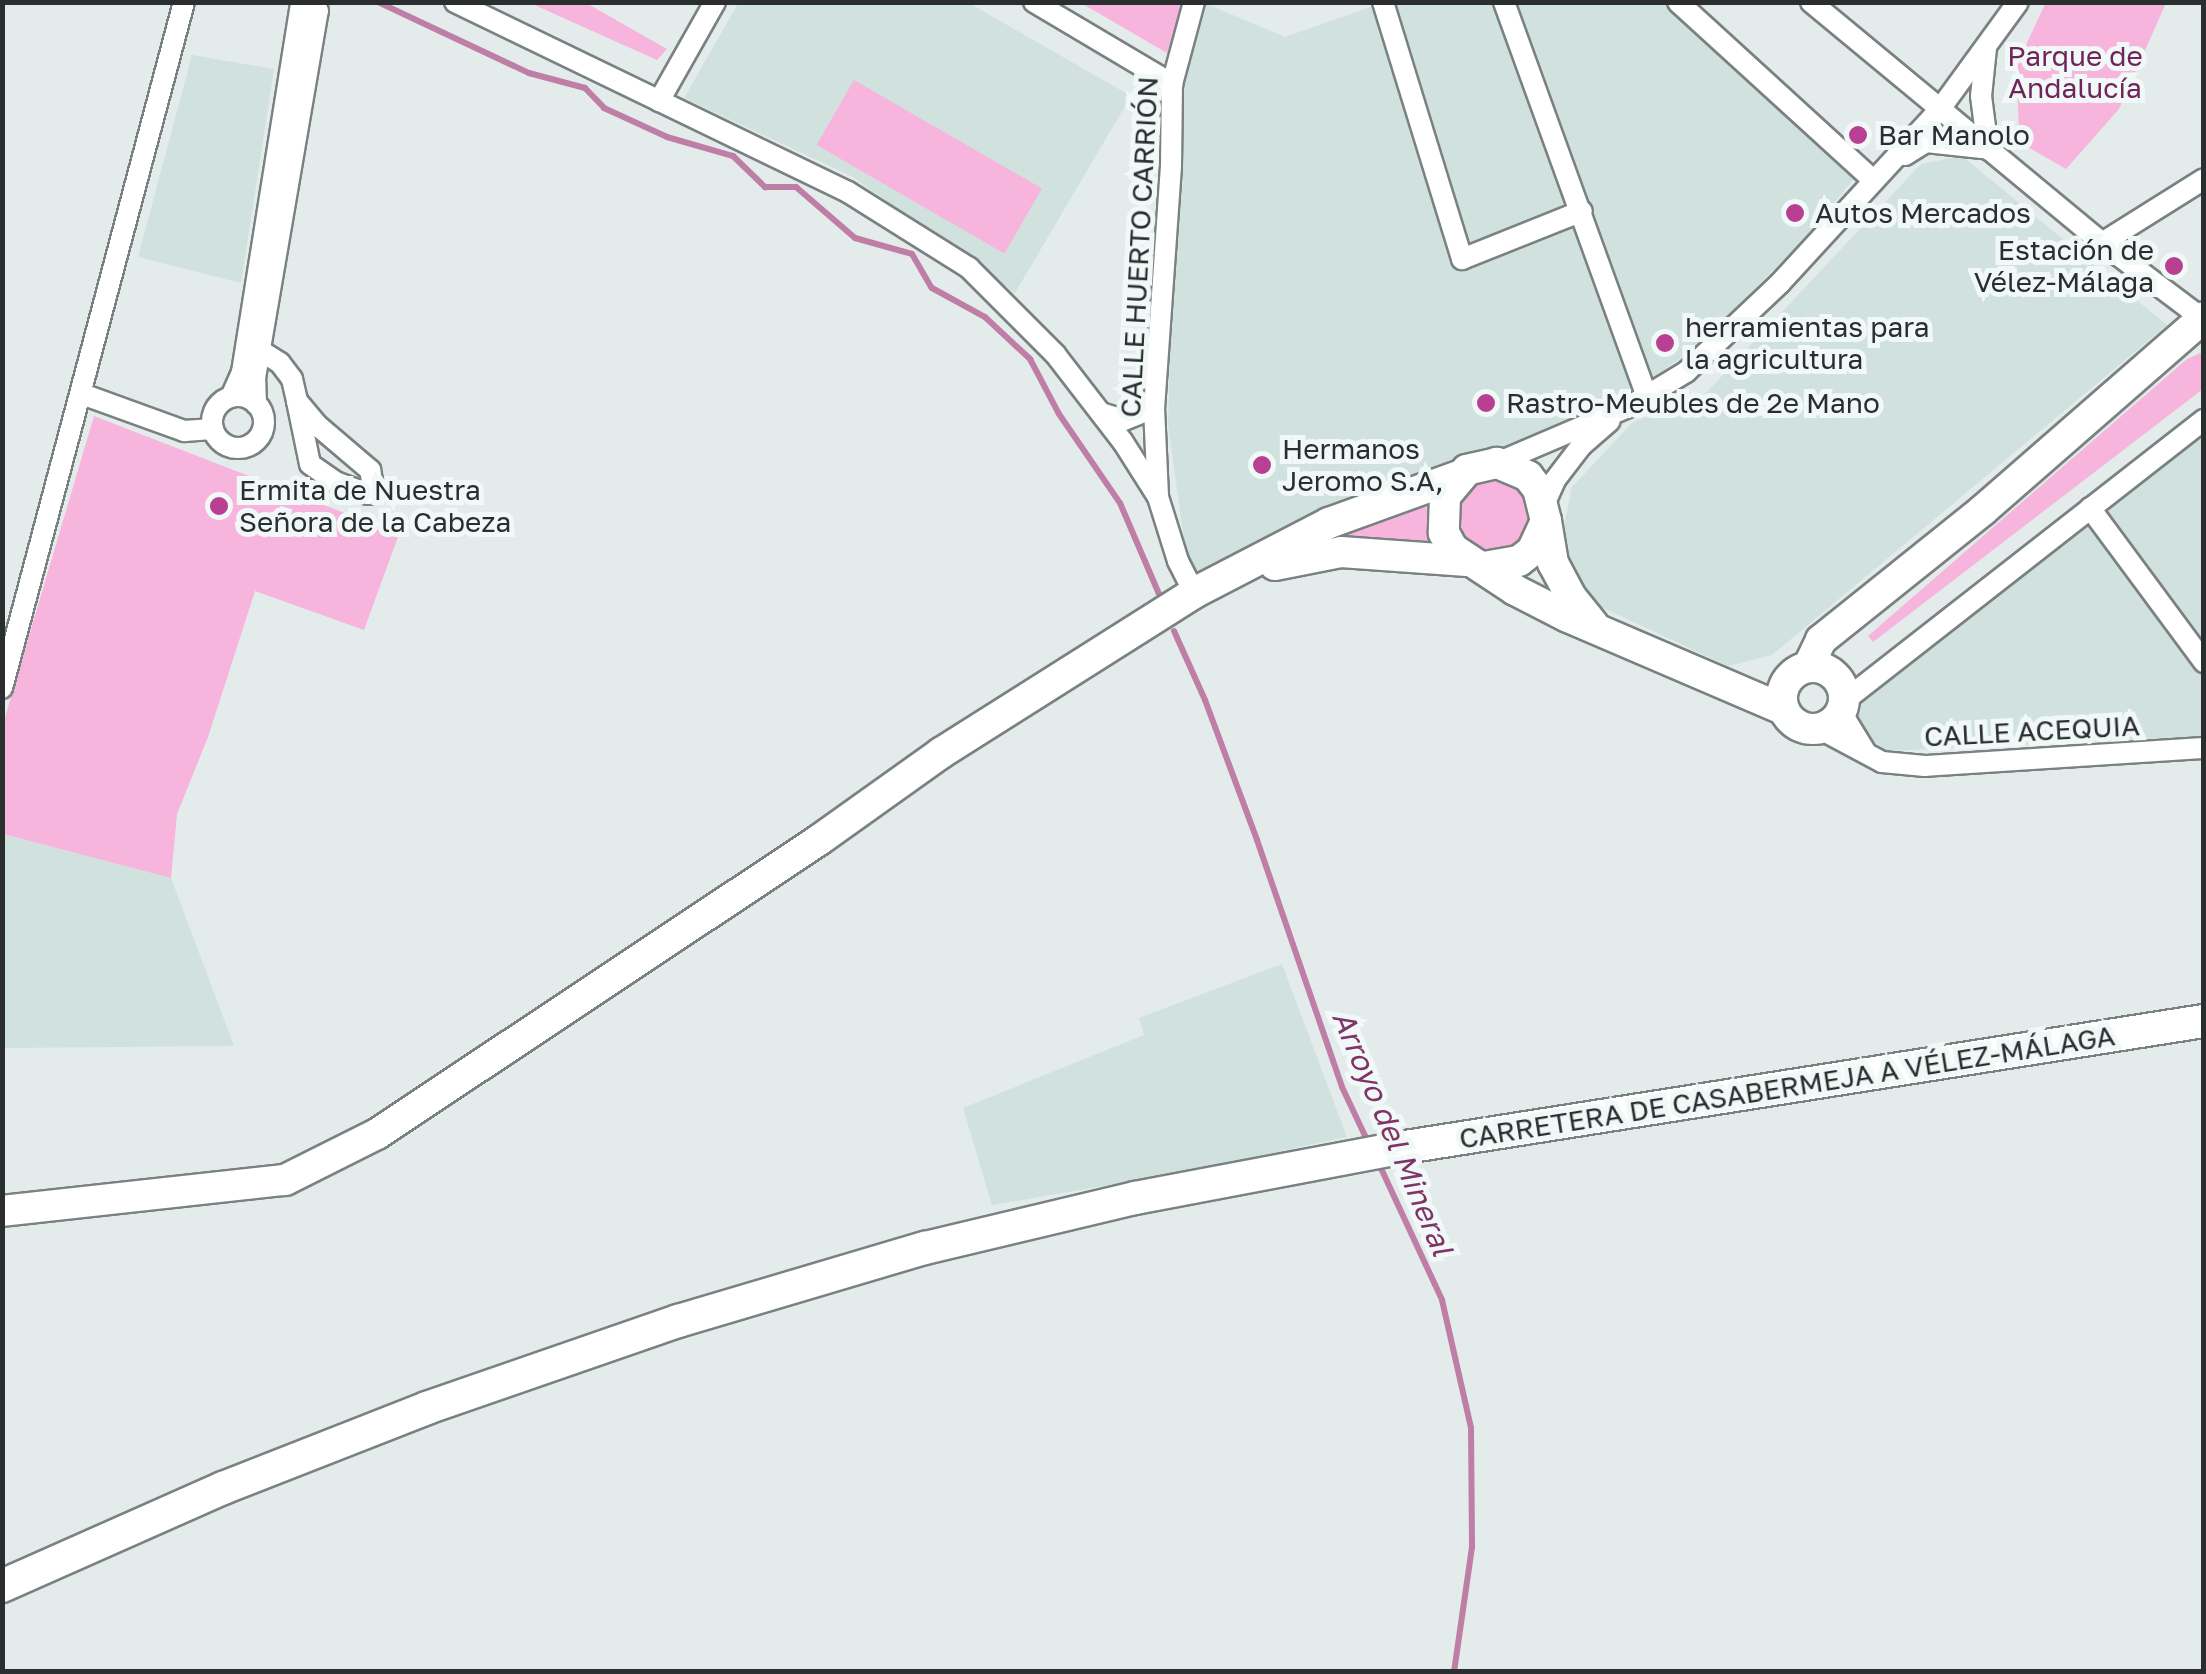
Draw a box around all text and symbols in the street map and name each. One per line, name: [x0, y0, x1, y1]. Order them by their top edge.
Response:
park label: Parque de Andalucía: [2007, 39, 2143, 105]
street label: CALLE HUERTO CARRIÓN: [1113, 76, 1165, 418]
place label: Bar Manolo: [1878, 118, 2030, 152]
marker: Bar Manolo: [1847, 124, 1869, 146]
place label: Autos Mercados: [1815, 196, 2031, 230]
marker: Autos Mercados: [1784, 202, 1806, 224]
place label: Estación de Vélez-Málaga: [1974, 233, 2154, 299]
marker: Estación de Vélez-Málaga: [2163, 255, 2185, 277]
place label: herramientas para la agricultura: [1685, 310, 1930, 376]
marker: herramientas para la agricultura: [1654, 332, 1676, 354]
place label: Rastro-Meubles de 2e Mano: [1506, 386, 1880, 420]
marker: Rastro-Meubles de 2e Mano: [1475, 392, 1497, 414]
place label: Hermanos Jeromo S.A,: [1282, 432, 1444, 498]
marker: Hermanos Jeromo S.A,: [1251, 454, 1273, 476]
place label: Ermita de Nuestra Señora de la Cabeza: [239, 473, 511, 539]
marker: Ermita de Nuestra Señora de la Cabeza: [208, 495, 230, 517]
street label: CALLE ACEQUIA: [1923, 709, 2141, 753]
water label: Arroyo del Mineral: [1325, 1005, 1461, 1261]
street label: CARRETERA DE CASABERMEJA A VÉLEZ-MÁLAGA: [1457, 1019, 2117, 1155]

